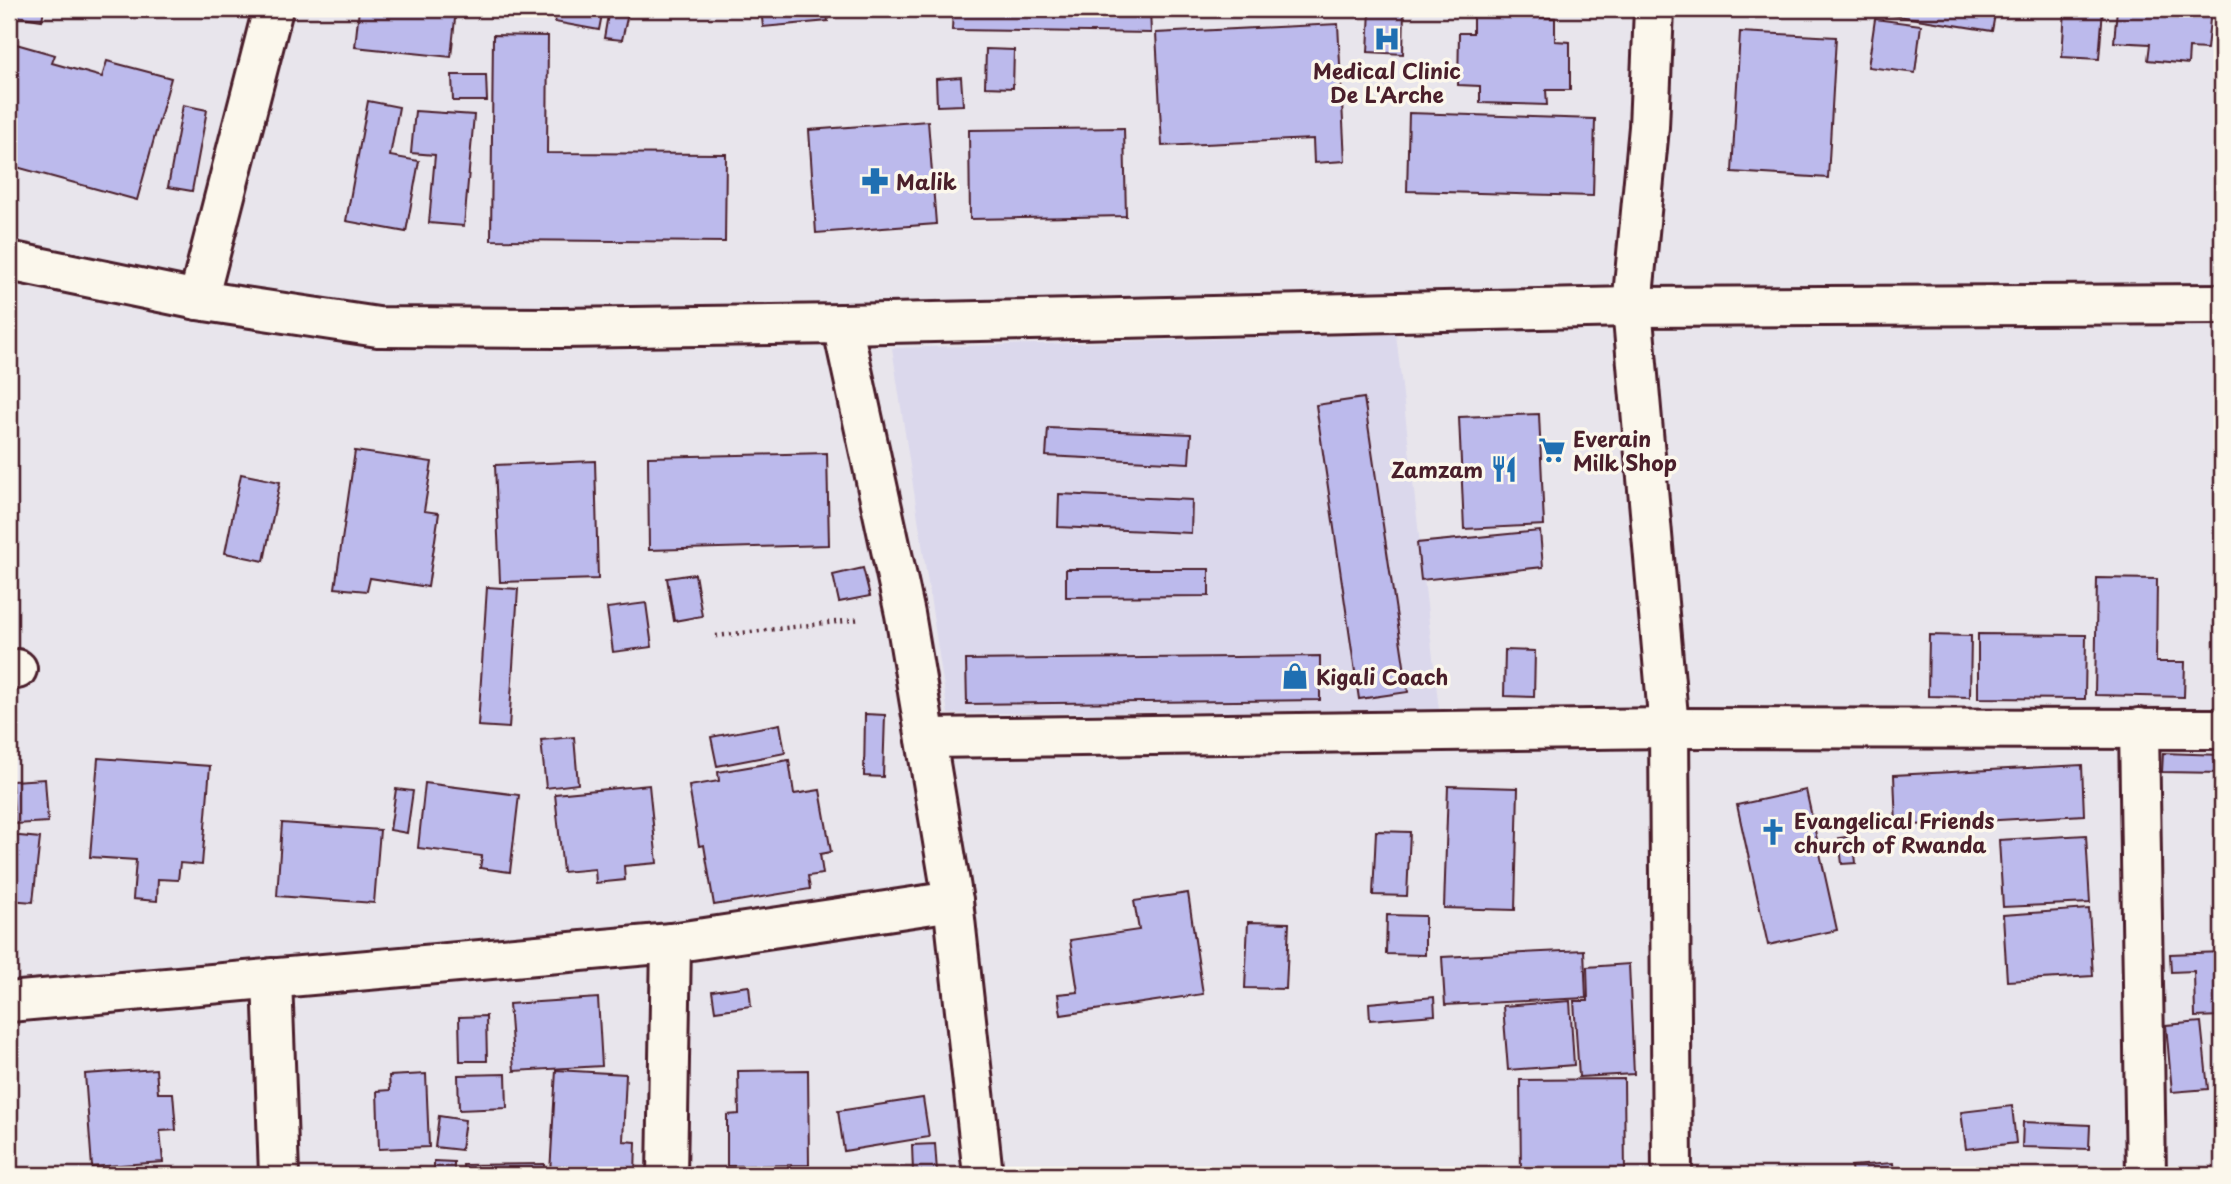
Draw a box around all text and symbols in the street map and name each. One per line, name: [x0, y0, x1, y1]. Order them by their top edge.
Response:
hospital icon: Medical Clinic De L'Arche: [1372, 24, 1402, 54]
place label: Medical Clinic De L'Arche: [1313, 54, 1461, 110]
place label: Malik: [896, 165, 957, 197]
pharmacy icon: Malik: [860, 166, 890, 196]
place label: Everain Milk Shop: [1573, 422, 1677, 478]
supermarket icon: Everain Milk Shop: [1537, 435, 1567, 465]
place label: Zamzam: [1391, 453, 1483, 485]
restaurant icon: Zamzam: [1489, 454, 1519, 484]
place label: Kigali Coach: [1316, 660, 1448, 692]
shop icon: Kigali Coach: [1280, 661, 1310, 691]
place label: Evangelical Friends church of Rwanda: [1794, 804, 1995, 860]
church icon: Evangelical Friends church of Rwanda: [1758, 817, 1788, 847]

